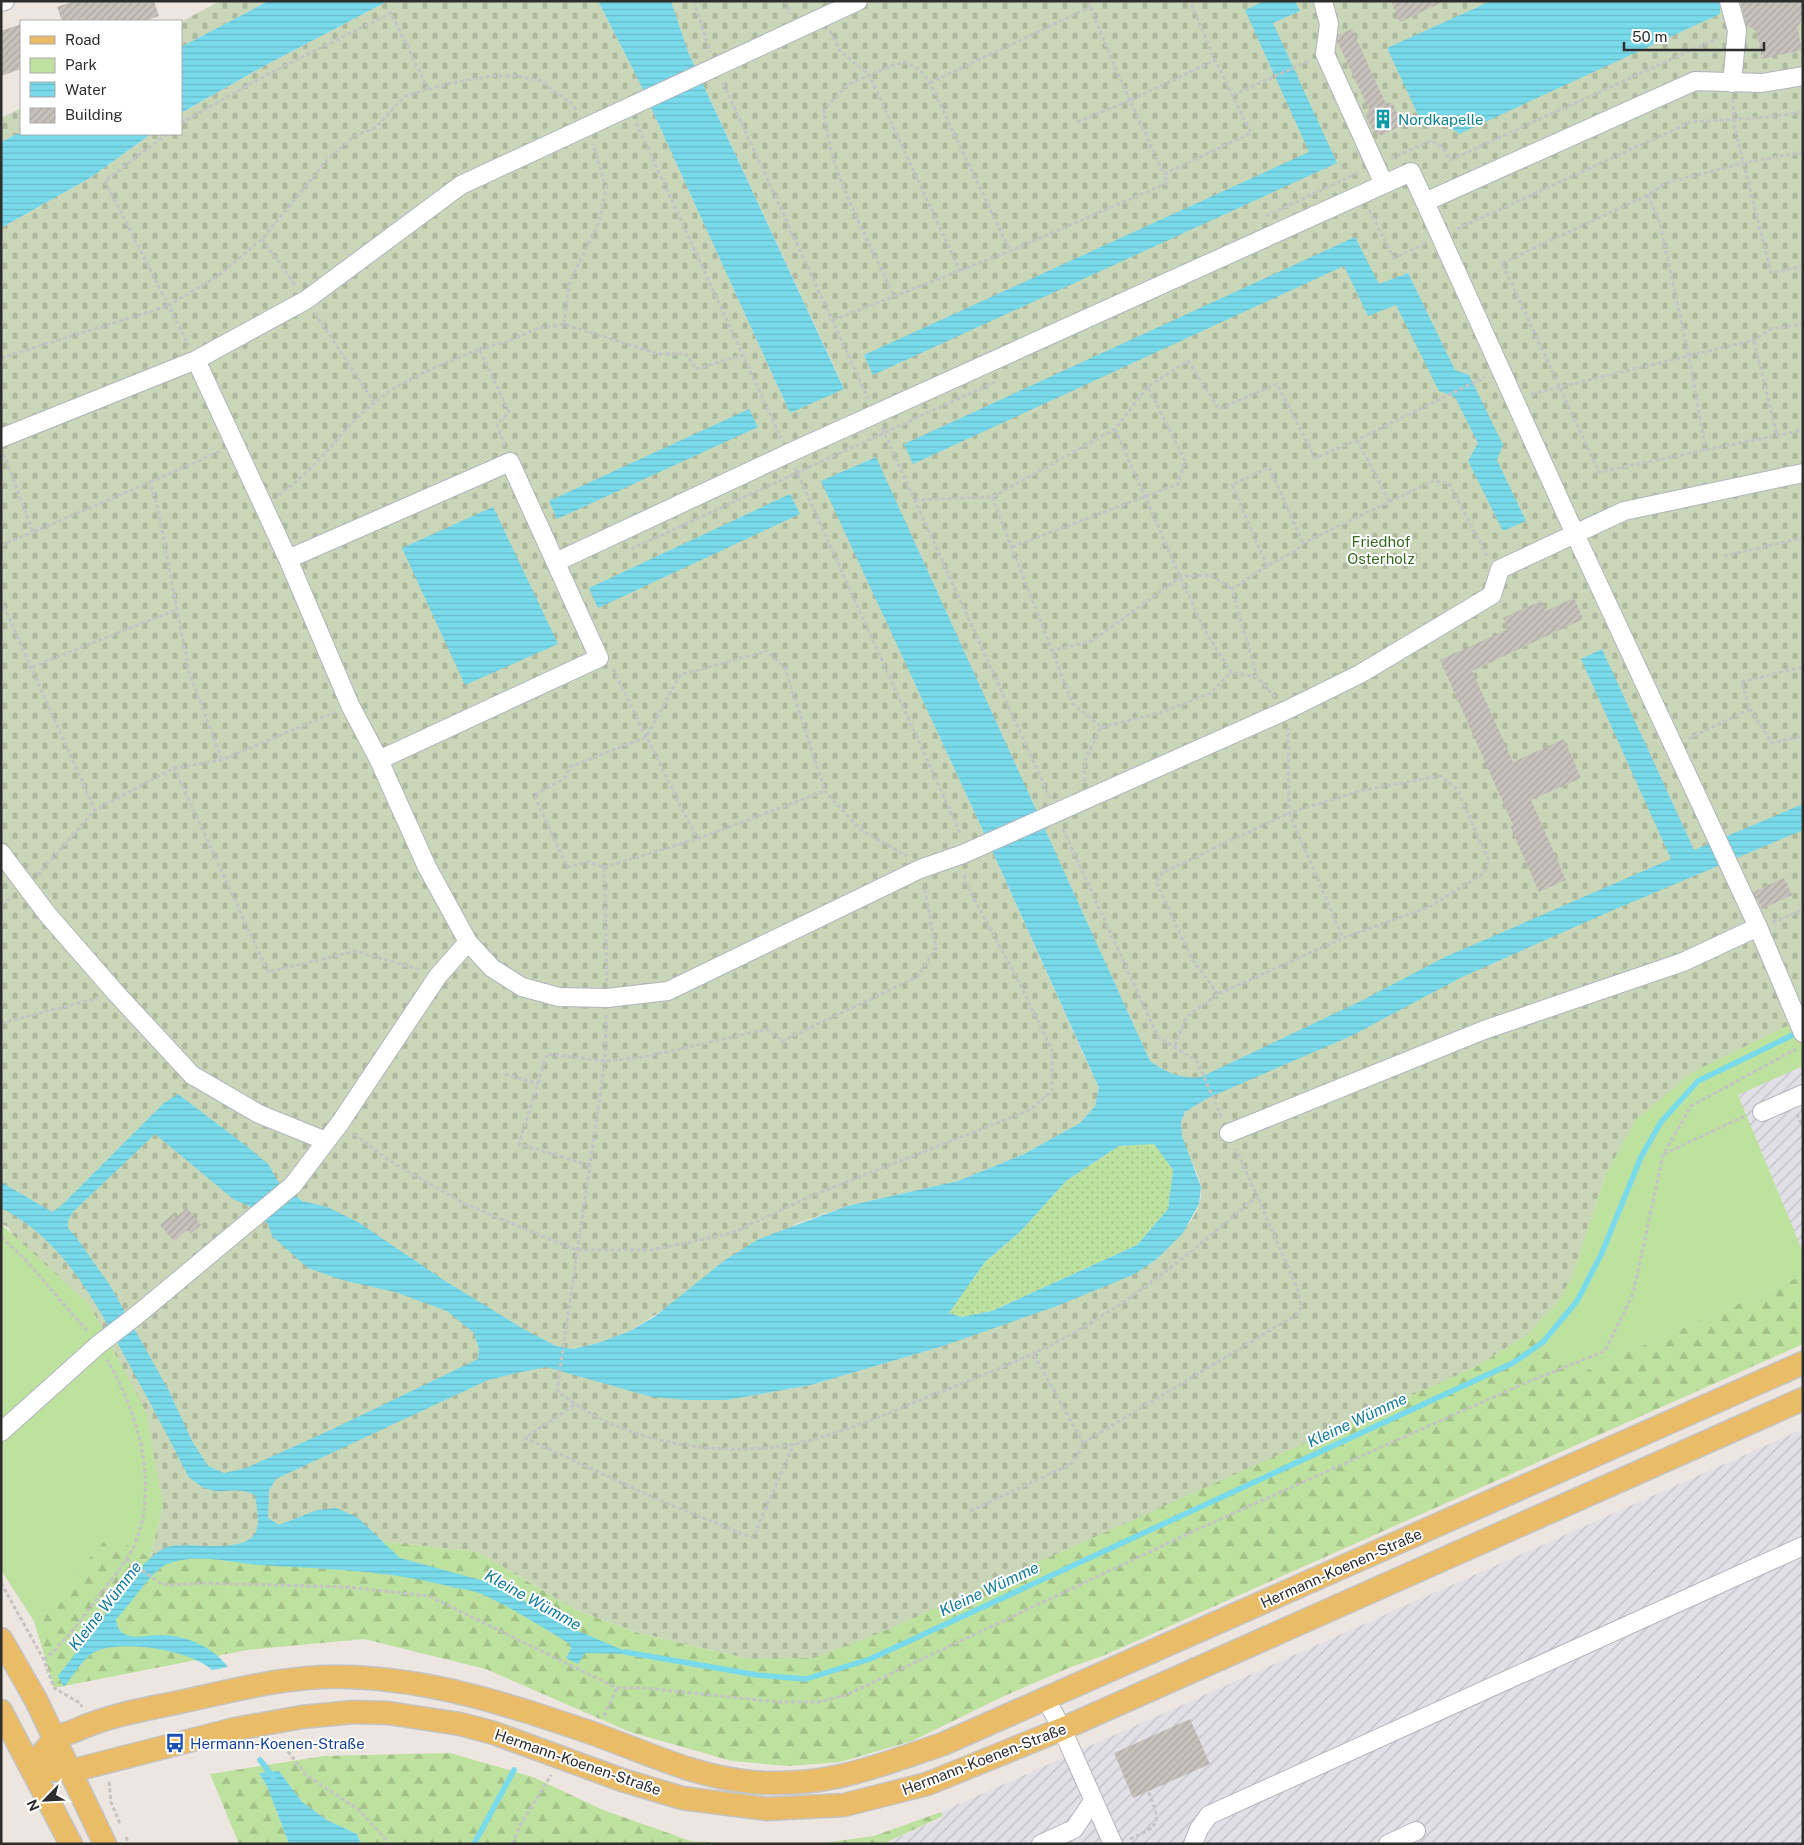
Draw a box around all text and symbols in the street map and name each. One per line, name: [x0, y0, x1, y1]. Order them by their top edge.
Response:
legend: [20, 20, 182, 135]
scale bar: [1624, 20, 1764, 52]
text: 50 m: [1632, 28, 1667, 45]
text: Road: [65, 31, 101, 48]
text: Park: [65, 56, 97, 73]
text: Water: [65, 81, 107, 98]
text: Building: [65, 106, 123, 123]
building icon: Nordkapelle: [1372, 108, 1394, 130]
place label: Nordkapelle: [1398, 111, 1483, 128]
park label: Friedhof Osterholz: [1347, 533, 1415, 567]
water label: Kleine Wümme: [1304, 1389, 1410, 1451]
street label: Hermann-Koenen-Straße: [1258, 1525, 1424, 1611]
water label: Kleine Wümme: [64, 1558, 146, 1654]
water label: Kleine Wümme: [936, 1558, 1042, 1620]
water label: Kleine Wümme: [481, 1566, 585, 1635]
street label: Hermann-Koenen-Straße: [899, 1720, 1069, 1798]
street label: Hermann-Koenen-Straße: [493, 1726, 663, 1798]
bus stop icon: Hermann-Koenen-Straße: [164, 1732, 186, 1754]
place label: Hermann-Koenen-Straße: [190, 1735, 365, 1752]
north arrow: [20, 1775, 70, 1825]
text: N: [24, 1797, 43, 1814]

